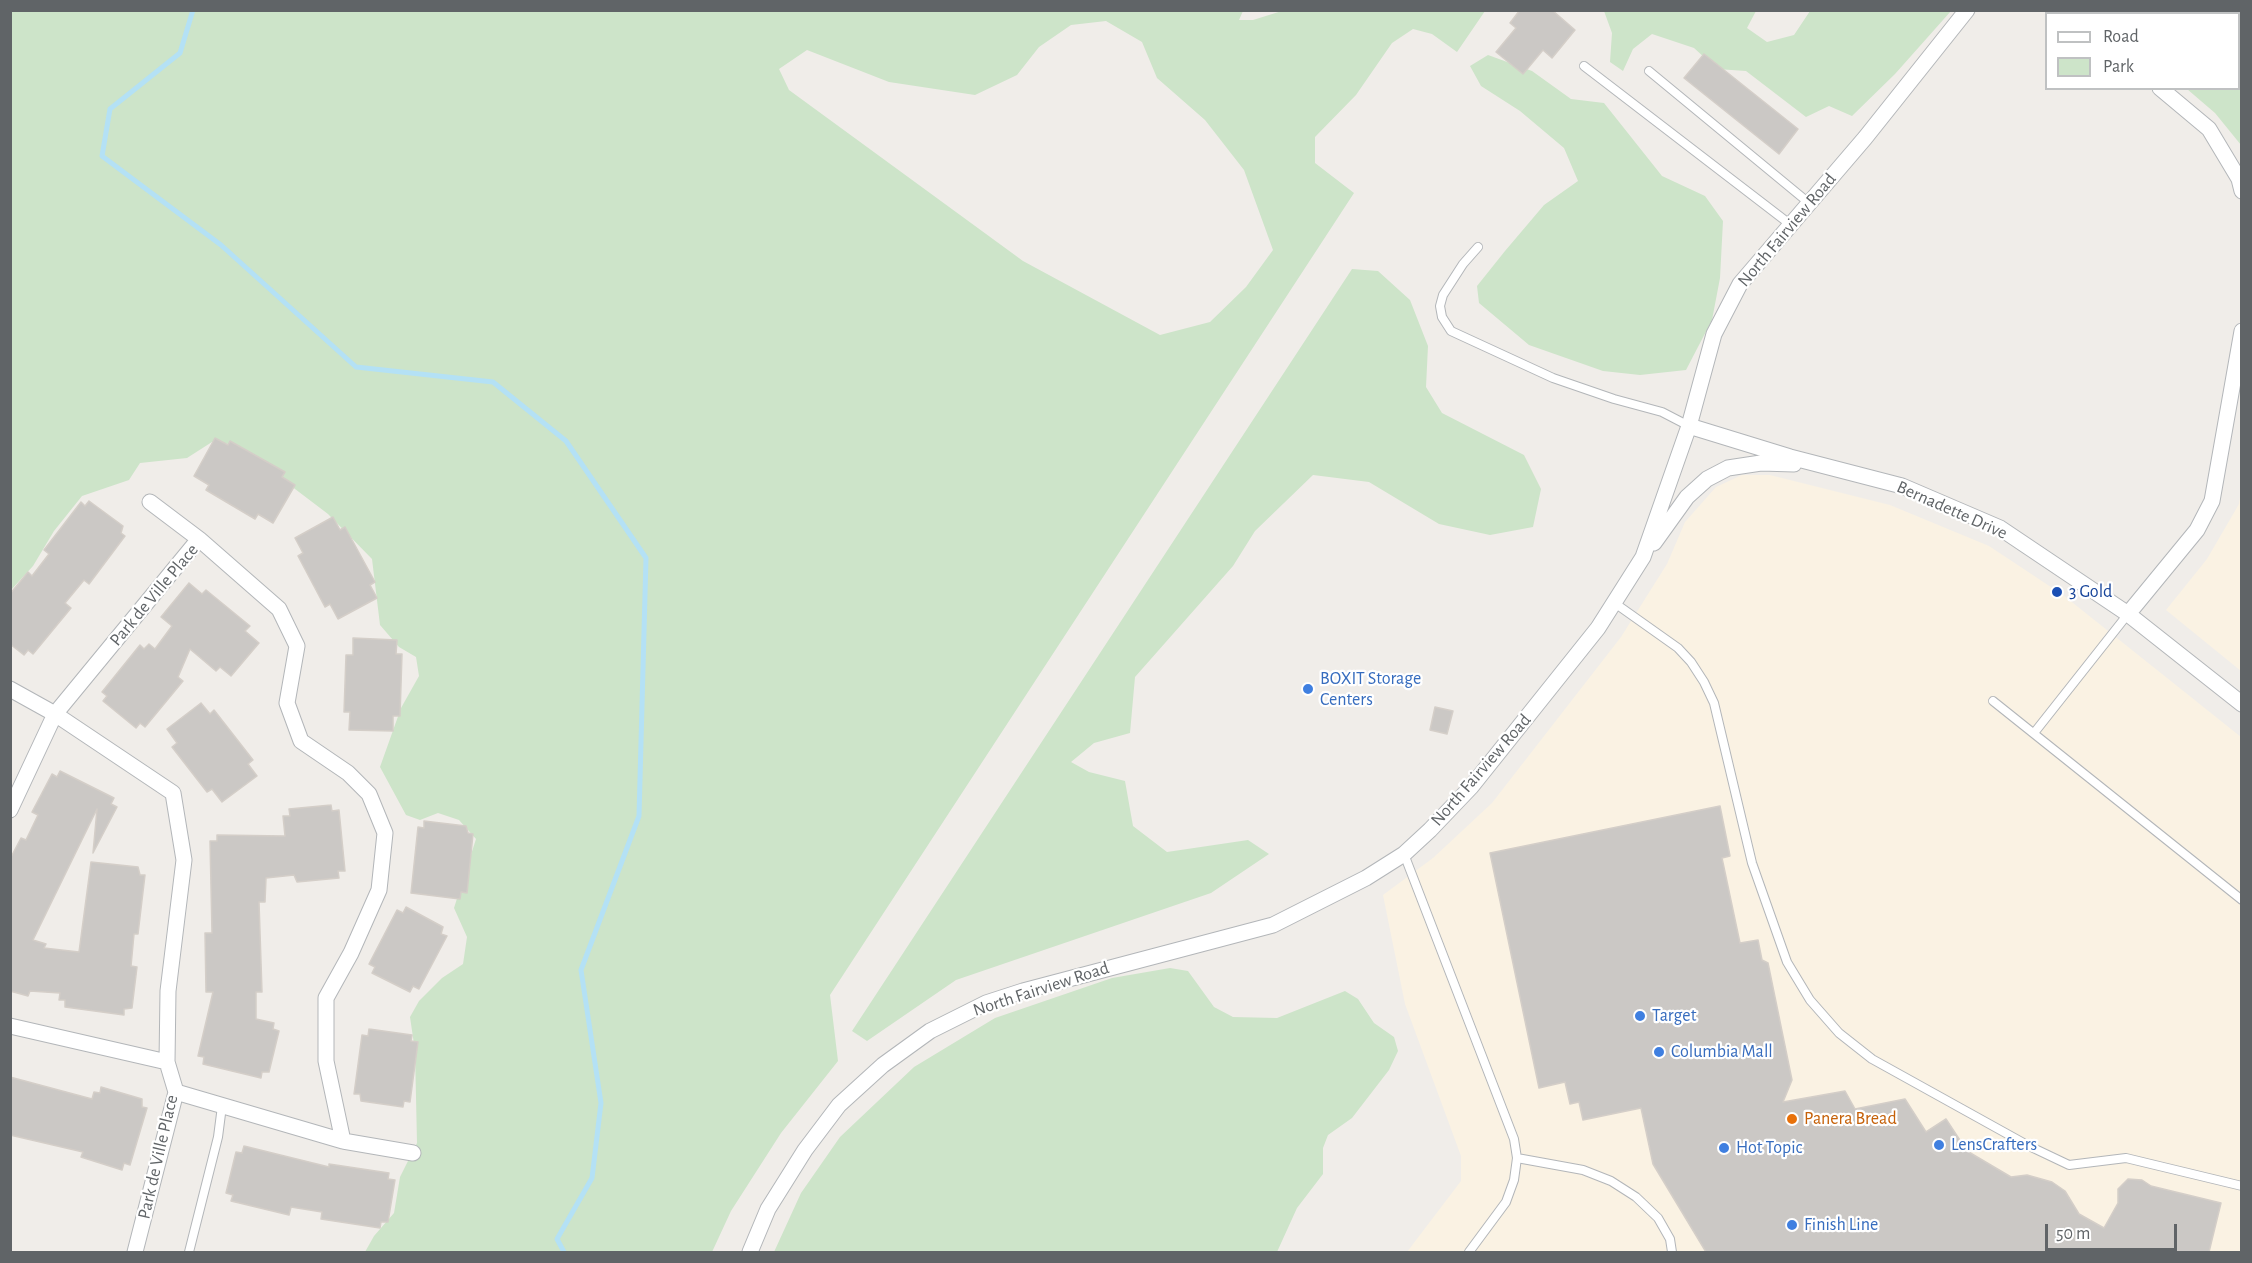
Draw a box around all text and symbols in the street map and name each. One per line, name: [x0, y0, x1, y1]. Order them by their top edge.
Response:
legend: [2045, 12, 2240, 90]
text: Road: [2103, 28, 2139, 46]
text: Park: [2103, 58, 2134, 76]
street label: North Fairview Road: [1733, 169, 1841, 291]
street label: Bernadette Drive: [1893, 476, 2011, 544]
street label: Park de Ville Place: [105, 540, 203, 650]
place label: 3 Gold: [2069, 581, 2112, 603]
marker: 3 Gold: [2050, 585, 2064, 599]
place label: BOXIT Storage Centers: [1320, 668, 1421, 710]
marker: BOXIT Storage Centers: [1301, 682, 1315, 696]
street label: North Fairview Road: [1426, 709, 1536, 831]
street label: North Fairview Road: [970, 957, 1112, 1021]
place label: Target: [1652, 1005, 1696, 1027]
marker: Target: [1633, 1009, 1647, 1023]
place label: Columbia Mall: [1671, 1041, 1773, 1063]
marker: Columbia Mall: [1652, 1045, 1666, 1059]
street label: Park de Ville Place: [133, 1093, 183, 1221]
place label: Panera Bread: [1804, 1108, 1897, 1130]
marker: Panera Bread: [1785, 1112, 1799, 1126]
place label: LensCrafters: [1951, 1134, 2037, 1156]
place label: Hot Topic: [1736, 1137, 1802, 1159]
marker: LensCrafters: [1932, 1138, 1946, 1152]
marker: Hot Topic: [1717, 1141, 1731, 1155]
scale bar: [2048, 1212, 2180, 1250]
place label: Finish Line: [1804, 1214, 1878, 1236]
marker: Finish Line: [1785, 1218, 1799, 1232]
text: 50 m: [2056, 1225, 2090, 1243]

